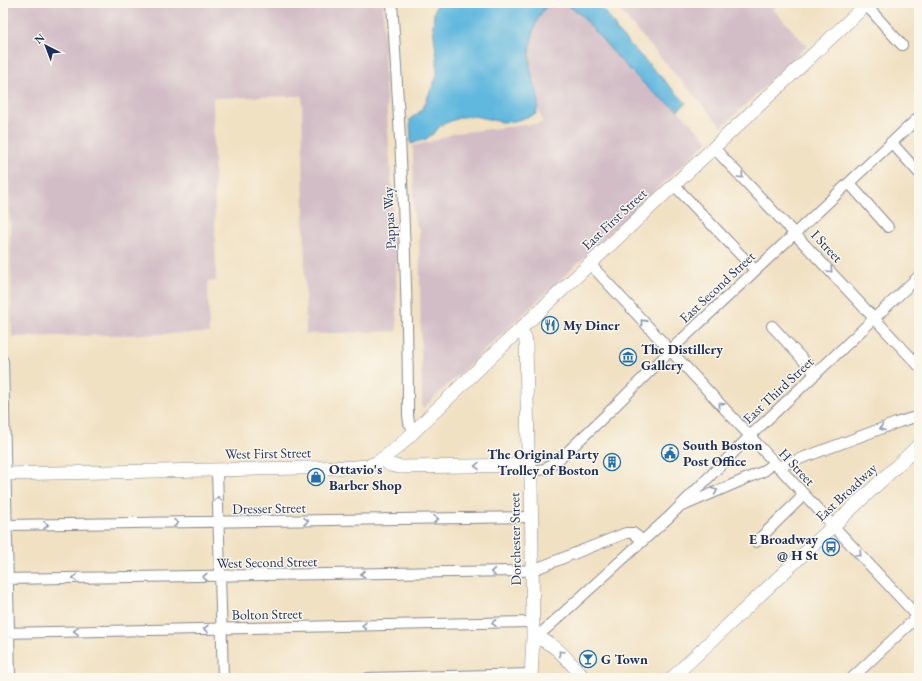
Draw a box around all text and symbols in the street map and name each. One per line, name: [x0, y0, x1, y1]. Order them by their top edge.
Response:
north arrow: [26, 26, 66, 66]
text: N: [31, 30, 47, 47]
one-way arrow: [736, 171, 744, 179]
street label: East First Street: [578, 184, 651, 254]
street label: Pappas Way: [378, 185, 400, 250]
street label: I Street: [807, 226, 847, 267]
street label: East Second Street: [675, 247, 759, 327]
one-way arrow: [826, 265, 833, 273]
restaurant icon: My Diner: [540, 315, 560, 335]
place label: My Diner: [563, 316, 620, 334]
one-way arrow: [641, 319, 648, 327]
place label: The Distillery Gallery: [641, 340, 723, 374]
museum icon: The Distillery Gallery: [618, 347, 638, 367]
street label: East Third Street: [739, 352, 818, 427]
one-way arrow: [718, 402, 725, 410]
one-way arrow: [879, 424, 886, 432]
place label: South Boston Post Office: [683, 436, 762, 470]
street label: West First Street: [225, 443, 312, 463]
public building icon: South Boston Post Office: [660, 443, 680, 463]
street label: H Street: [775, 444, 819, 490]
place label: The Original Party Trolley of Boston: [487, 445, 599, 479]
building icon: The Original Party Trolley of Boston: [602, 452, 622, 472]
street label: East Broadway: [811, 458, 881, 525]
place label: Ottavio's Barber Shop: [329, 460, 402, 494]
one-way arrow: [474, 462, 480, 470]
shop icon: Ottavio's Barber Shop: [306, 467, 326, 487]
one-way arrow: [711, 488, 719, 496]
street label: Dorchester Street: [505, 492, 525, 586]
one-way arrow: [214, 496, 222, 502]
street label: Dresser Street: [232, 498, 306, 518]
one-way arrow: [433, 515, 439, 523]
one-way arrow: [303, 517, 309, 526]
one-way arrow: [173, 519, 179, 527]
one-way arrow: [43, 521, 49, 529]
place label: E Broadway @ H St: [749, 530, 819, 564]
bus stop icon: E Broadway @ H St: [821, 537, 841, 557]
one-way arrow: [855, 550, 862, 557]
street label: West Second Street: [216, 552, 318, 572]
one-way arrow: [490, 568, 496, 576]
one-way arrow: [360, 570, 366, 578]
one-way arrow: [202, 573, 208, 581]
one-way arrow: [72, 574, 78, 582]
street label: Bolton Street: [232, 604, 303, 624]
one-way arrow: [491, 619, 497, 627]
one-way arrow: [361, 622, 367, 630]
one-way arrow: [203, 625, 209, 633]
one-way arrow: [73, 627, 79, 635]
bar icon: G Town: [578, 649, 598, 669]
place label: G Town: [601, 650, 648, 668]
one-way arrow: [559, 651, 566, 658]

